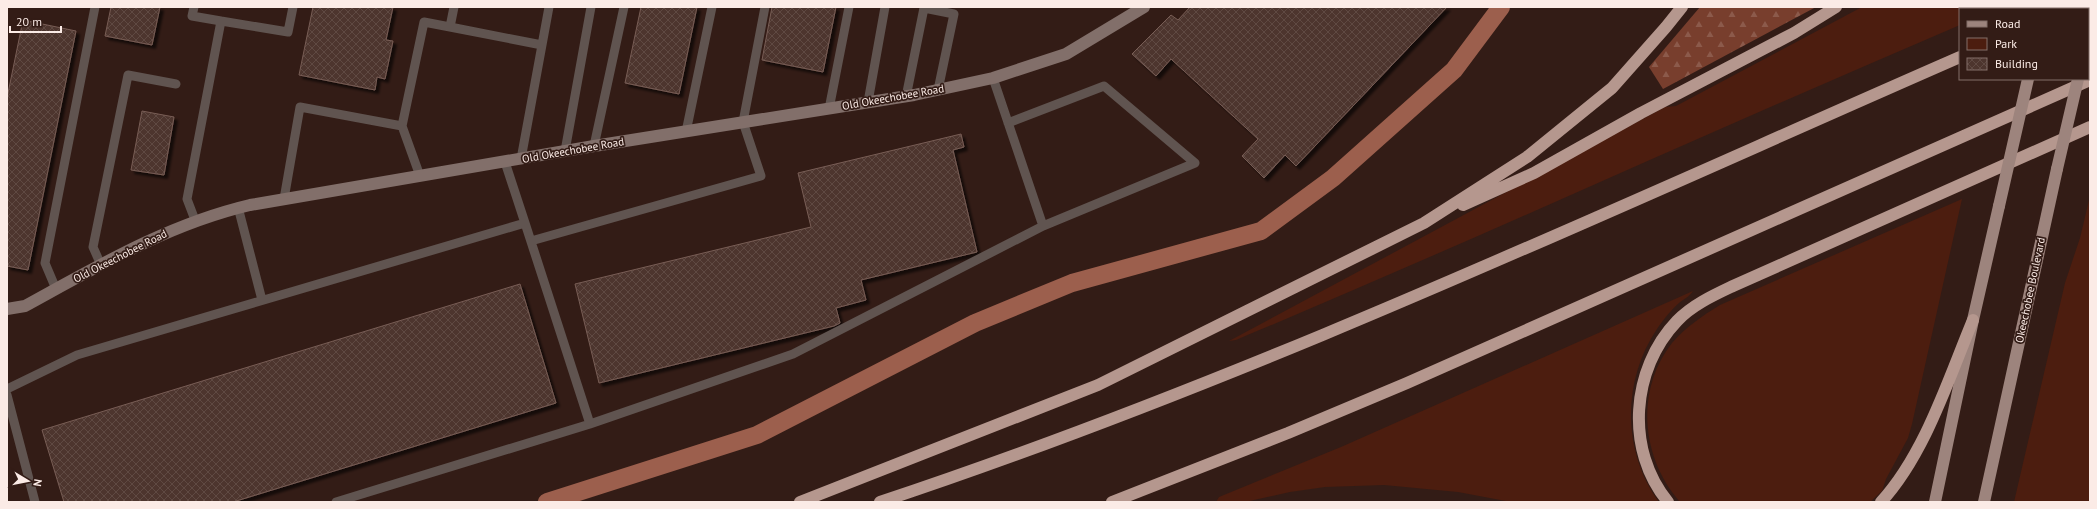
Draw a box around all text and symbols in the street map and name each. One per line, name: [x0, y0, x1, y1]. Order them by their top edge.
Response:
scale bar: [10, 8, 61, 34]
legend: [1959, 8, 2089, 80]
text: 20 m: [16, 14, 42, 29]
text: Road: [1995, 16, 2020, 31]
text: Park: [1995, 36, 2017, 51]
text: Building: [1995, 56, 2038, 71]
street label: Old Okeechobee Road: [841, 81, 945, 113]
street label: Old Okeechobee Road: [521, 134, 625, 166]
street label: Old Okeechobee Road: [71, 226, 169, 286]
street label: Okeechobee Boulevard: [2012, 236, 2048, 344]
north arrow: [8, 461, 48, 501]
text: N: [30, 478, 45, 488]

